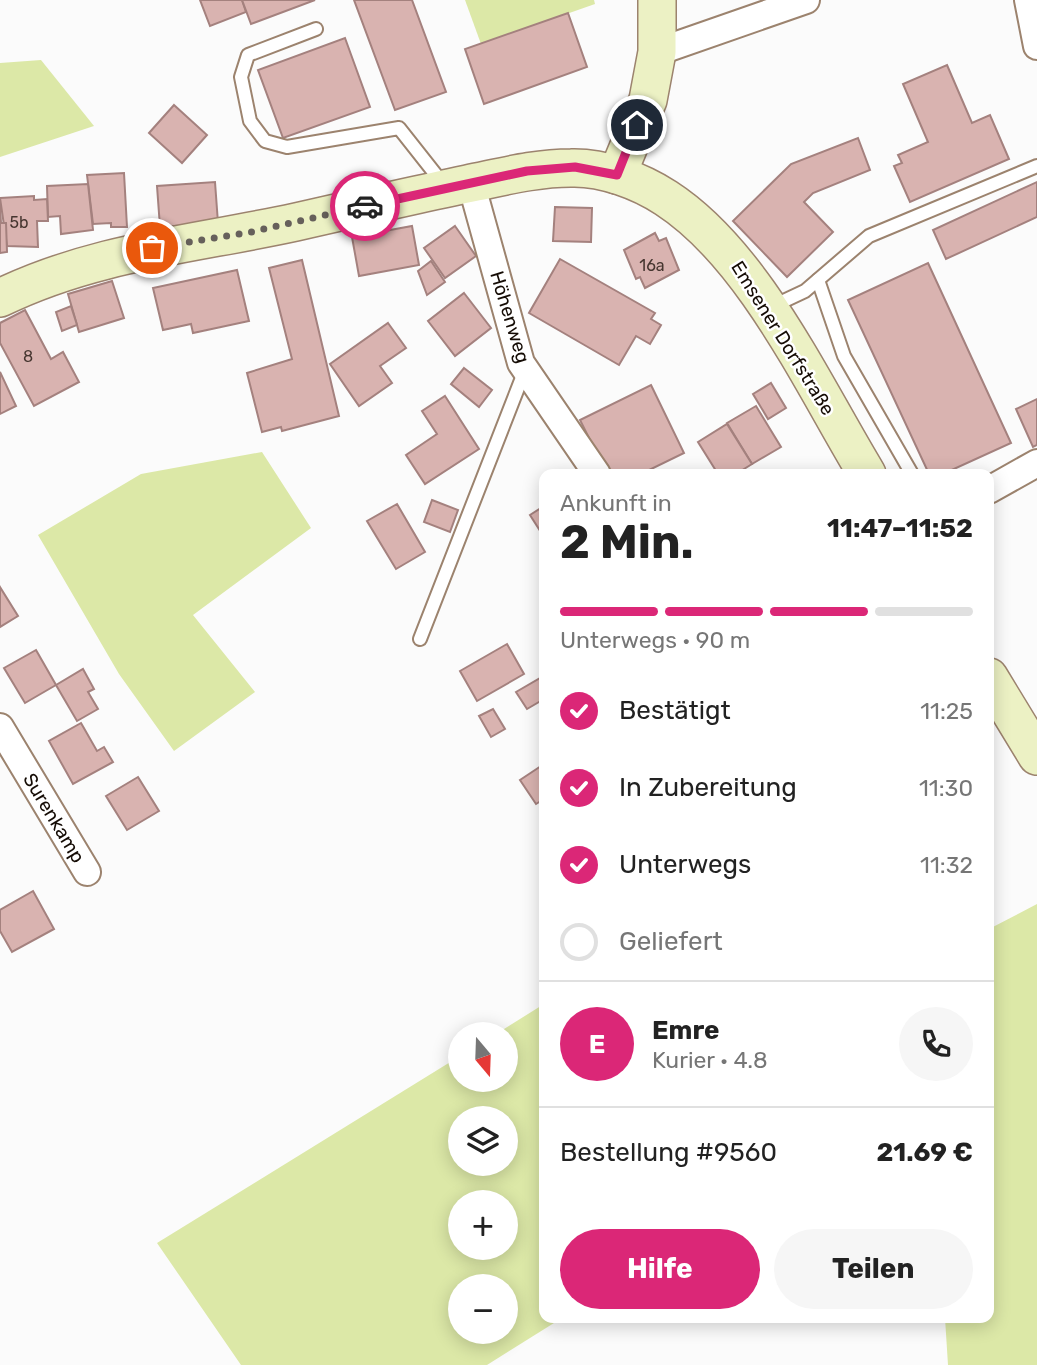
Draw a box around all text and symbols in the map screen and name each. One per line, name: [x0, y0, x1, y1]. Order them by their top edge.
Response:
pin: [607, 95, 667, 155]
icon: home: [618, 106, 656, 144]
courier: [330, 171, 400, 241]
icon: car: [346, 187, 384, 225]
house number: 5b: [9, 213, 29, 232]
pin: [122, 218, 182, 278]
icon: bag: [133, 229, 171, 267]
house number: 16a: [639, 256, 665, 275]
street label: Emsener Dorfstraße: [726, 257, 840, 419]
street label: Höhenweg: [485, 268, 535, 366]
house number: 8: [23, 347, 33, 366]
text: Ankunft in: [560, 489, 672, 517]
text: 11:47–11:52: [827, 513, 973, 544]
text: 2 Min.: [560, 515, 694, 570]
text: Unterwegs · 90 m: [560, 626, 750, 654]
icon: check: [560, 692, 598, 730]
text: Bestätigt: [619, 695, 731, 726]
text: 11:25: [920, 697, 973, 725]
street label: Surenkamp: [18, 769, 90, 867]
icon: check: [560, 769, 598, 807]
text: In Zubereitung: [619, 772, 797, 803]
text: 11:30: [919, 774, 973, 802]
icon: check: [560, 846, 598, 884]
text: Unterwegs: [619, 849, 751, 880]
text: 11:32: [920, 851, 973, 879]
text: Geliefert: [619, 926, 723, 957]
button: phone: [899, 1007, 973, 1081]
text: Emre: [652, 1015, 720, 1046]
north arrow: [448, 1022, 518, 1092]
map controls: [448, 1022, 518, 1344]
text: E: [589, 1029, 605, 1060]
text: Kurier · 4.8: [652, 1046, 768, 1074]
button: layers: [448, 1106, 518, 1176]
text: Bestellung #9560: [560, 1137, 777, 1168]
text: 21.69 €: [876, 1137, 973, 1168]
button: +: [448, 1190, 518, 1260]
button: Hilfe: [560, 1229, 760, 1309]
button: Teilen: [774, 1229, 973, 1309]
button: −: [448, 1274, 518, 1344]

